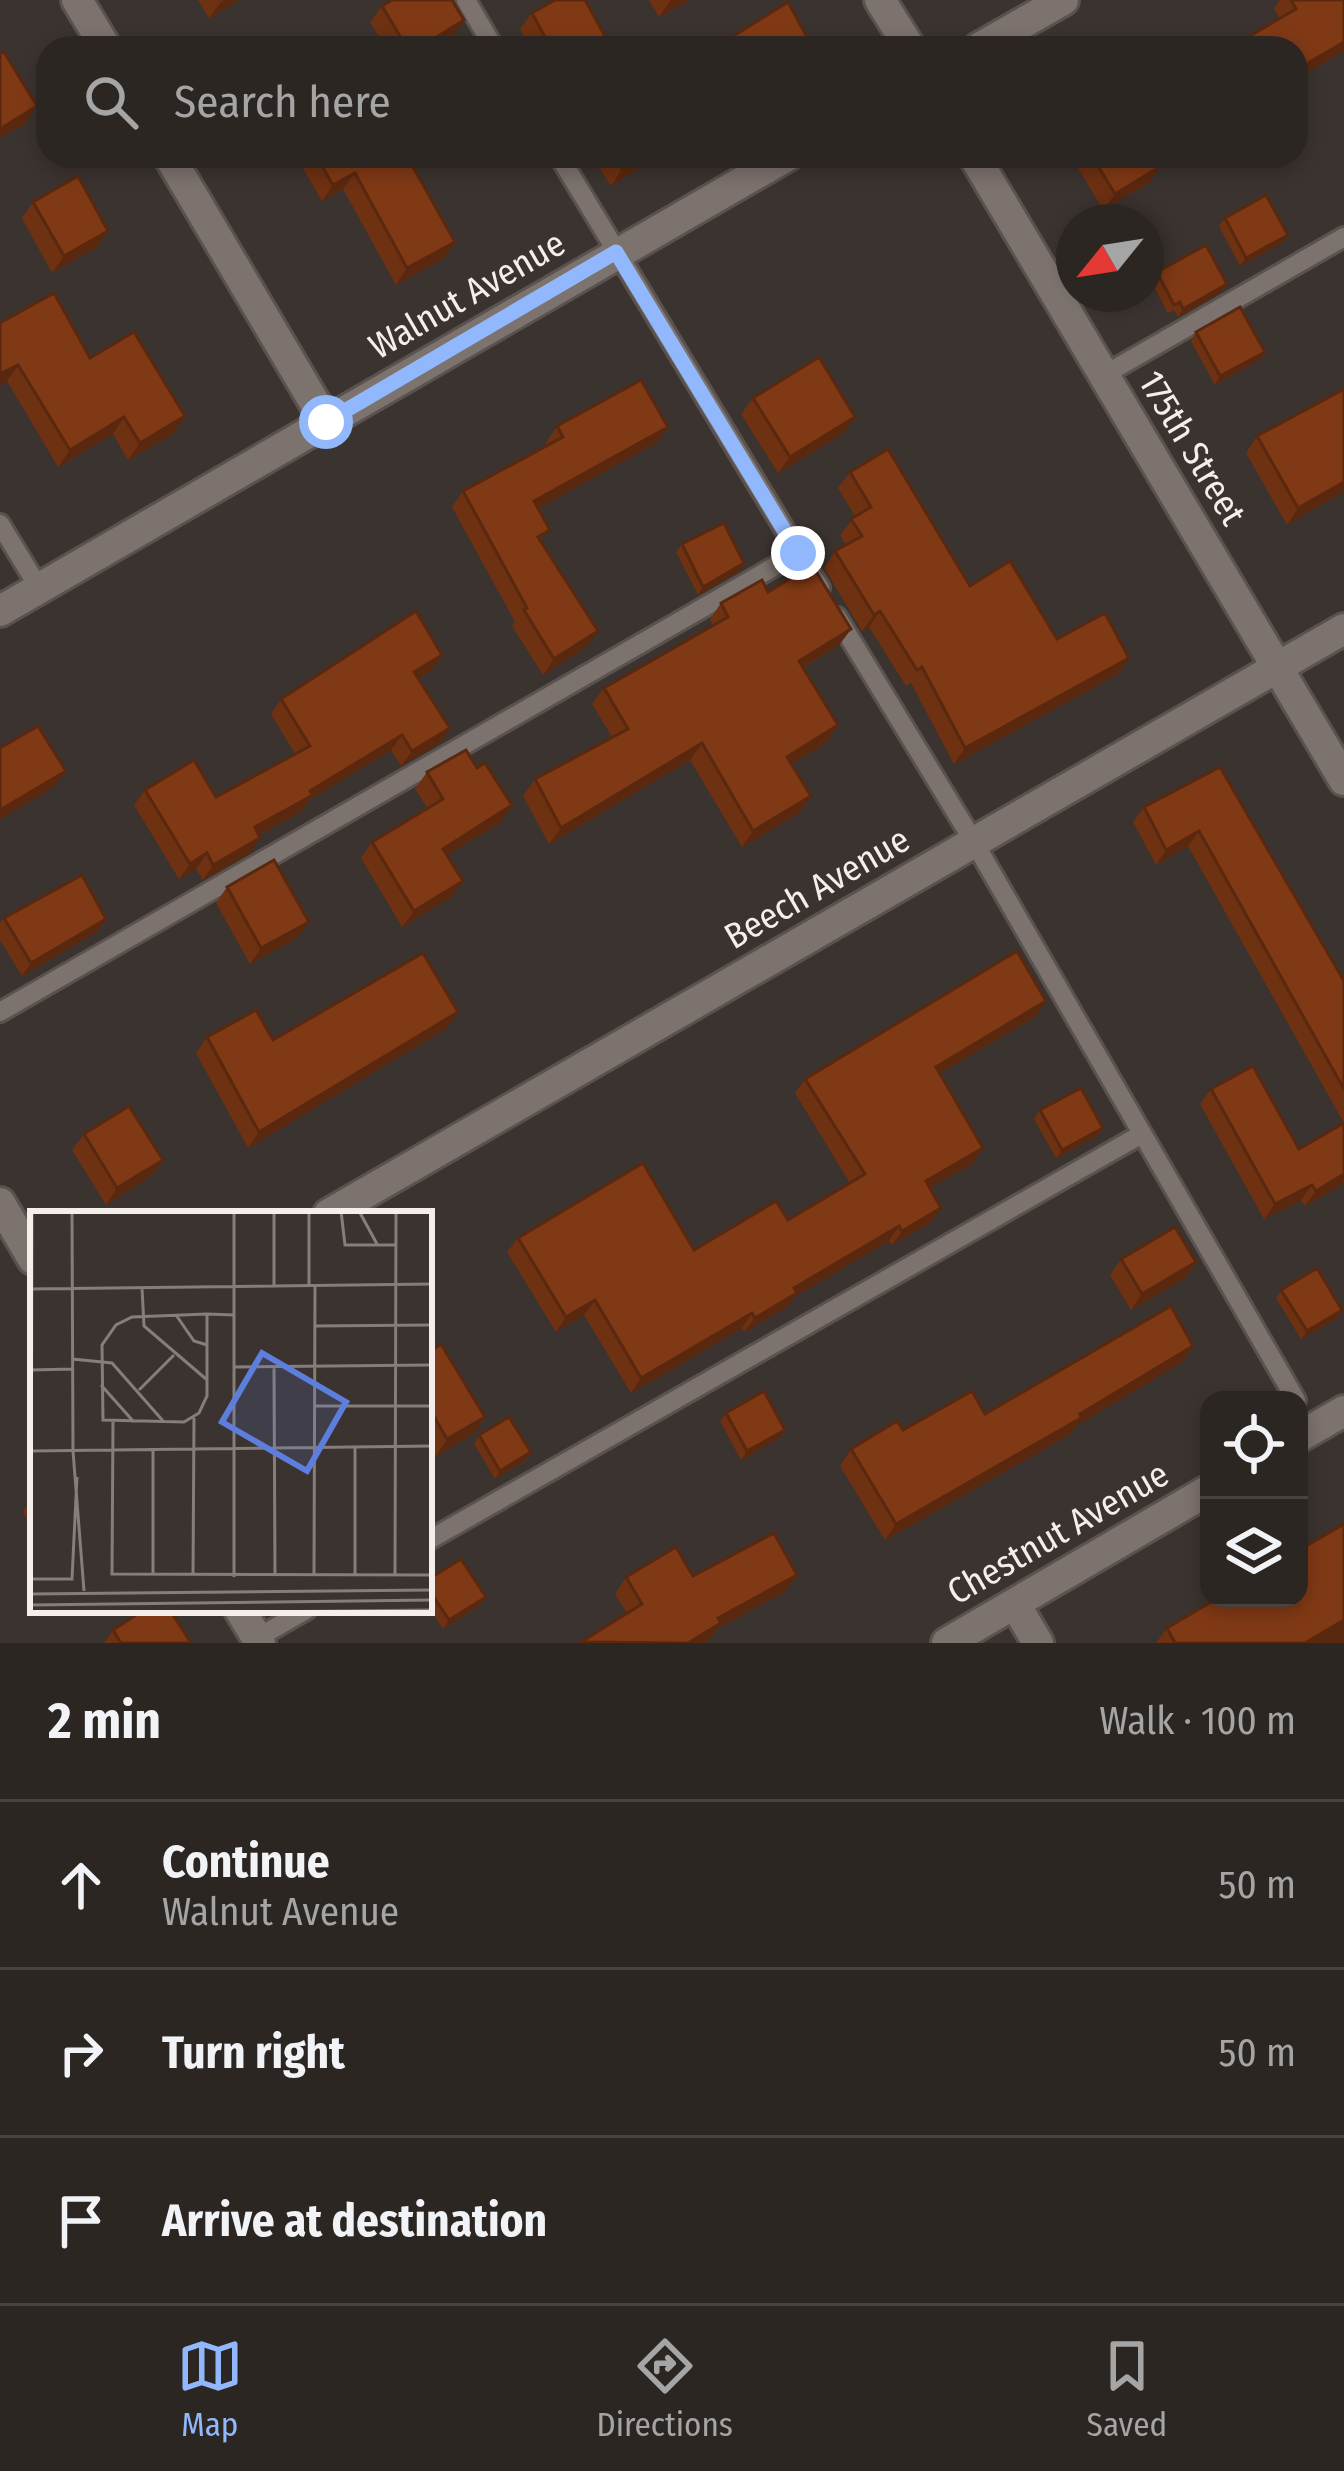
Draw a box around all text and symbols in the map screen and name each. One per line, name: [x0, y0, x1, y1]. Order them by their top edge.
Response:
search box: [36, 36, 1308, 168]
icon: search: [78, 69, 144, 135]
text: Search here: [174, 75, 391, 129]
north arrow: [1056, 204, 1164, 312]
street label: Walnut Avenue: [361, 221, 573, 369]
street label: 175th Street: [1129, 363, 1255, 533]
route start: [299, 395, 353, 449]
route end: [771, 526, 825, 580]
street label: Beech Avenue: [717, 817, 917, 959]
inset map: [30, 1211, 432, 1613]
map controls: [1200, 1391, 1308, 1607]
button: locate: [1200, 1391, 1308, 1499]
street label: Chestnut Avenue: [940, 1452, 1176, 1614]
button: layers: [1200, 1499, 1308, 1607]
text: 2 min: [48, 1690, 161, 1752]
text: Walk · 100 m: [1099, 1698, 1296, 1744]
text: Continue: [162, 1835, 330, 1889]
icon: ahead: [48, 1852, 114, 1918]
text: 50 m: [1219, 1862, 1296, 1908]
text: Walnut Avenue: [162, 1889, 399, 1935]
icon: right: [48, 2020, 114, 2086]
text: Turn right: [162, 2026, 345, 2080]
text: 50 m: [1219, 2030, 1296, 2076]
icon: arrive: [48, 2188, 114, 2254]
text: Arrive at destination: [162, 2194, 547, 2248]
tab: Map: [177, 2333, 243, 2445]
tab: Directions: [596, 2333, 733, 2445]
tab: Saved: [1087, 2333, 1167, 2445]

